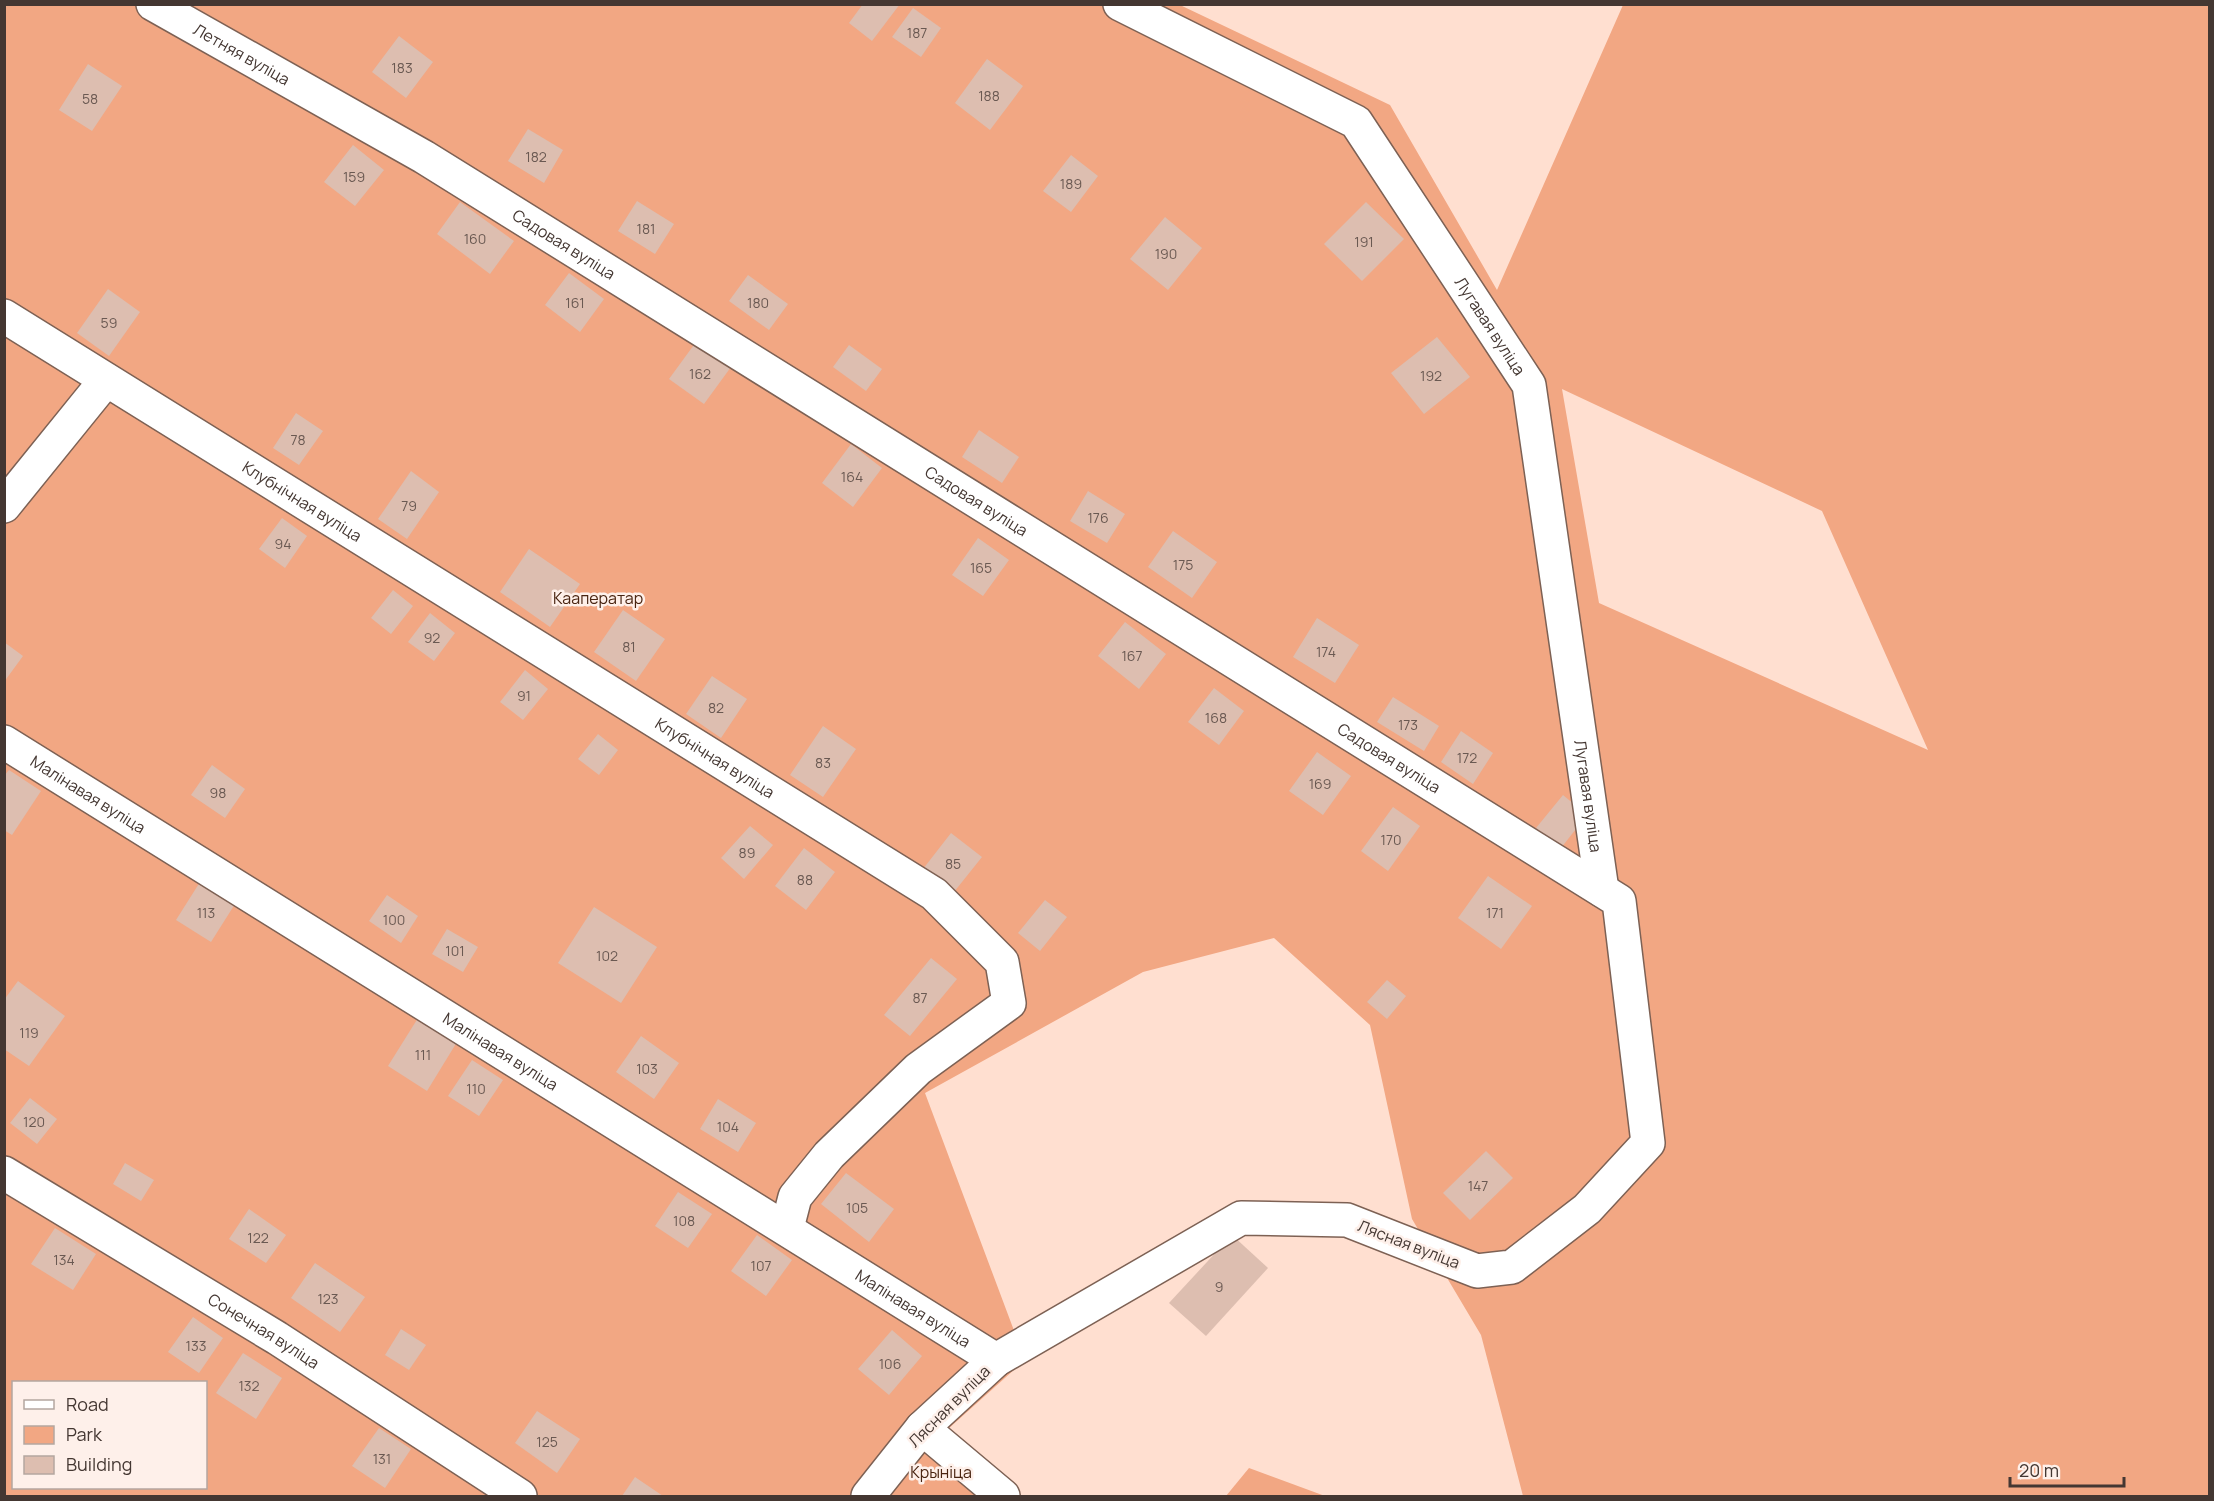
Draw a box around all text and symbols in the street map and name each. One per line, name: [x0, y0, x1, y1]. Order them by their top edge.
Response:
street label: Летняя вуліца: [190, 18, 294, 90]
house number: 187: [907, 23, 927, 42]
house number: 183: [391, 58, 413, 77]
house number: 188: [978, 86, 1000, 105]
house number: 58: [82, 89, 98, 108]
house number: 182: [525, 147, 547, 166]
house number: 159: [343, 167, 365, 186]
house number: 189: [1060, 174, 1082, 193]
street label: Садовая вуліца: [508, 204, 620, 284]
house number: 181: [636, 219, 656, 238]
house number: 160: [464, 229, 486, 248]
house number: 191: [1354, 232, 1374, 251]
house number: 190: [1155, 244, 1177, 263]
street label: Лугавая вуліца: [1450, 272, 1531, 379]
house number: 161: [565, 293, 585, 312]
house number: 180: [747, 293, 769, 312]
house number: 59: [101, 313, 117, 332]
house number: 162: [689, 364, 711, 383]
house number: 192: [1420, 366, 1442, 385]
house number: 78: [290, 430, 306, 449]
street label: Клубнічная вуліца: [238, 456, 366, 547]
street label: Садовая вуліца: [921, 461, 1032, 541]
house number: 164: [841, 467, 863, 486]
house number: 79: [401, 496, 417, 515]
house number: 176: [1087, 508, 1109, 527]
house number: 94: [275, 534, 291, 553]
house number: 175: [1173, 555, 1193, 574]
house number: 165: [970, 558, 992, 577]
park label: Кааператар: [553, 587, 643, 609]
house number: 92: [424, 628, 440, 647]
house number: 81: [622, 637, 636, 656]
house number: 174: [1316, 642, 1336, 661]
house number: 167: [1121, 646, 1143, 665]
house number: 91: [517, 686, 531, 705]
house number: 82: [708, 698, 724, 717]
house number: 168: [1205, 708, 1227, 727]
street label: Клубнічная вуліца: [651, 712, 779, 803]
house number: 173: [1398, 715, 1418, 734]
street label: Садовая вуліца: [1333, 717, 1445, 798]
street label: Лугавая вуліца: [1569, 738, 1607, 854]
house number: 172: [1457, 748, 1477, 767]
street label: Малінавая вуліца: [26, 750, 150, 838]
house number: 83: [815, 753, 831, 772]
house number: 169: [1309, 774, 1331, 793]
house number: 98: [210, 783, 226, 802]
house number: 170: [1380, 830, 1402, 849]
house number: 89: [739, 843, 755, 862]
house number: 85: [945, 854, 961, 873]
house number: 88: [797, 870, 813, 889]
house number: 113: [197, 903, 215, 922]
house number: 171: [1486, 903, 1504, 922]
house number: 100: [383, 910, 405, 929]
house number: 101: [445, 941, 465, 960]
house number: 102: [596, 946, 618, 965]
house number: 87: [912, 988, 928, 1007]
street label: Малінавая вуліца: [439, 1007, 562, 1095]
house number: 119: [19, 1023, 39, 1042]
house number: 111: [415, 1045, 431, 1064]
house number: 103: [636, 1059, 658, 1078]
house number: 110: [466, 1079, 486, 1098]
house number: 120: [23, 1112, 45, 1131]
house number: 104: [717, 1117, 739, 1136]
house number: 147: [1468, 1176, 1488, 1195]
house number: 105: [846, 1198, 868, 1217]
house number: 108: [673, 1211, 695, 1230]
street label: Лясная вуліца: [1355, 1214, 1463, 1274]
house number: 122: [247, 1228, 269, 1247]
house number: 134: [53, 1250, 75, 1269]
house number: 107: [750, 1256, 772, 1275]
street label: Малінавая вуліца: [851, 1264, 975, 1352]
house number: 9: [1215, 1277, 1223, 1296]
street label: Сонечная вуліца: [204, 1288, 324, 1374]
house number: 123: [317, 1289, 339, 1308]
house number: 133: [186, 1336, 206, 1355]
house number: 106: [879, 1354, 901, 1373]
street label: Лясная вуліца: [903, 1360, 995, 1452]
house number: 132: [238, 1376, 260, 1395]
legend: [12, 1381, 207, 1489]
text: Road: [66, 1392, 109, 1416]
text: Park: [66, 1422, 103, 1446]
house number: 125: [536, 1432, 558, 1451]
house number: 131: [373, 1449, 391, 1468]
scale bar: [2010, 1450, 2124, 1488]
text: Building: [66, 1452, 132, 1476]
text: 20 m: [2019, 1458, 2059, 1482]
park label: Крыніца: [910, 1461, 972, 1483]

